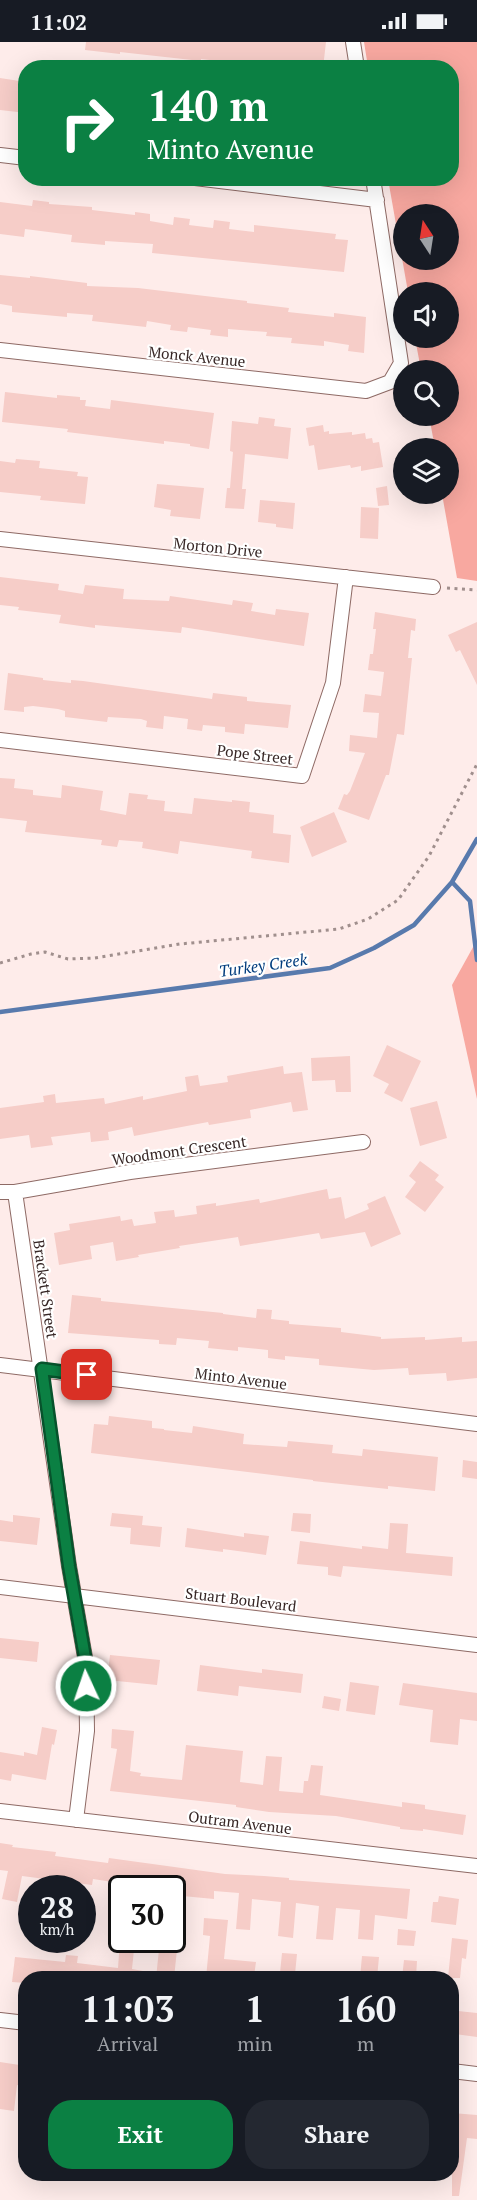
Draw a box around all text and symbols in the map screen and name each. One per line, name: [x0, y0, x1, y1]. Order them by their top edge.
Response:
text: 11:02: [30, 7, 87, 36]
text: 140 m: [147, 77, 268, 133]
icon: right: [48, 84, 126, 162]
text: Minto Avenue: [147, 131, 314, 167]
north arrow: [393, 204, 459, 270]
map controls: [393, 204, 459, 504]
button: sound: [393, 282, 459, 348]
street label: Monck Avenue: [148, 341, 246, 371]
button: search: [393, 360, 459, 426]
button: layers: [393, 438, 459, 504]
street label: Morton Drive: [173, 532, 263, 562]
street label: Pope Street: [216, 739, 295, 769]
water label: Turkey Creek: [217, 948, 309, 982]
street label: Woodmont Crescent: [111, 1131, 248, 1169]
street label: Brackett Street: [29, 1238, 63, 1340]
pin: [61, 1349, 112, 1400]
icon: arrive: [70, 1358, 103, 1391]
street label: Minto Avenue: [194, 1362, 288, 1394]
street label: Stuart Boulevard: [184, 1582, 298, 1616]
position arrow: [54, 1654, 118, 1718]
street label: Outram Avenue: [187, 1806, 293, 1838]
speed limit sign: 30: [108, 1875, 186, 1953]
text: 28: [40, 1887, 74, 1927]
text: km/h: [40, 1919, 74, 1939]
text: 11:03: [81, 1985, 174, 2032]
text: 1: [245, 1985, 265, 2032]
text: 160: [335, 1985, 396, 2032]
text: Arrival: [97, 2030, 158, 2057]
text: min: [237, 2030, 272, 2057]
text: m: [357, 2030, 374, 2057]
button: Exit: [48, 2100, 233, 2169]
button: Share: [245, 2100, 429, 2169]

